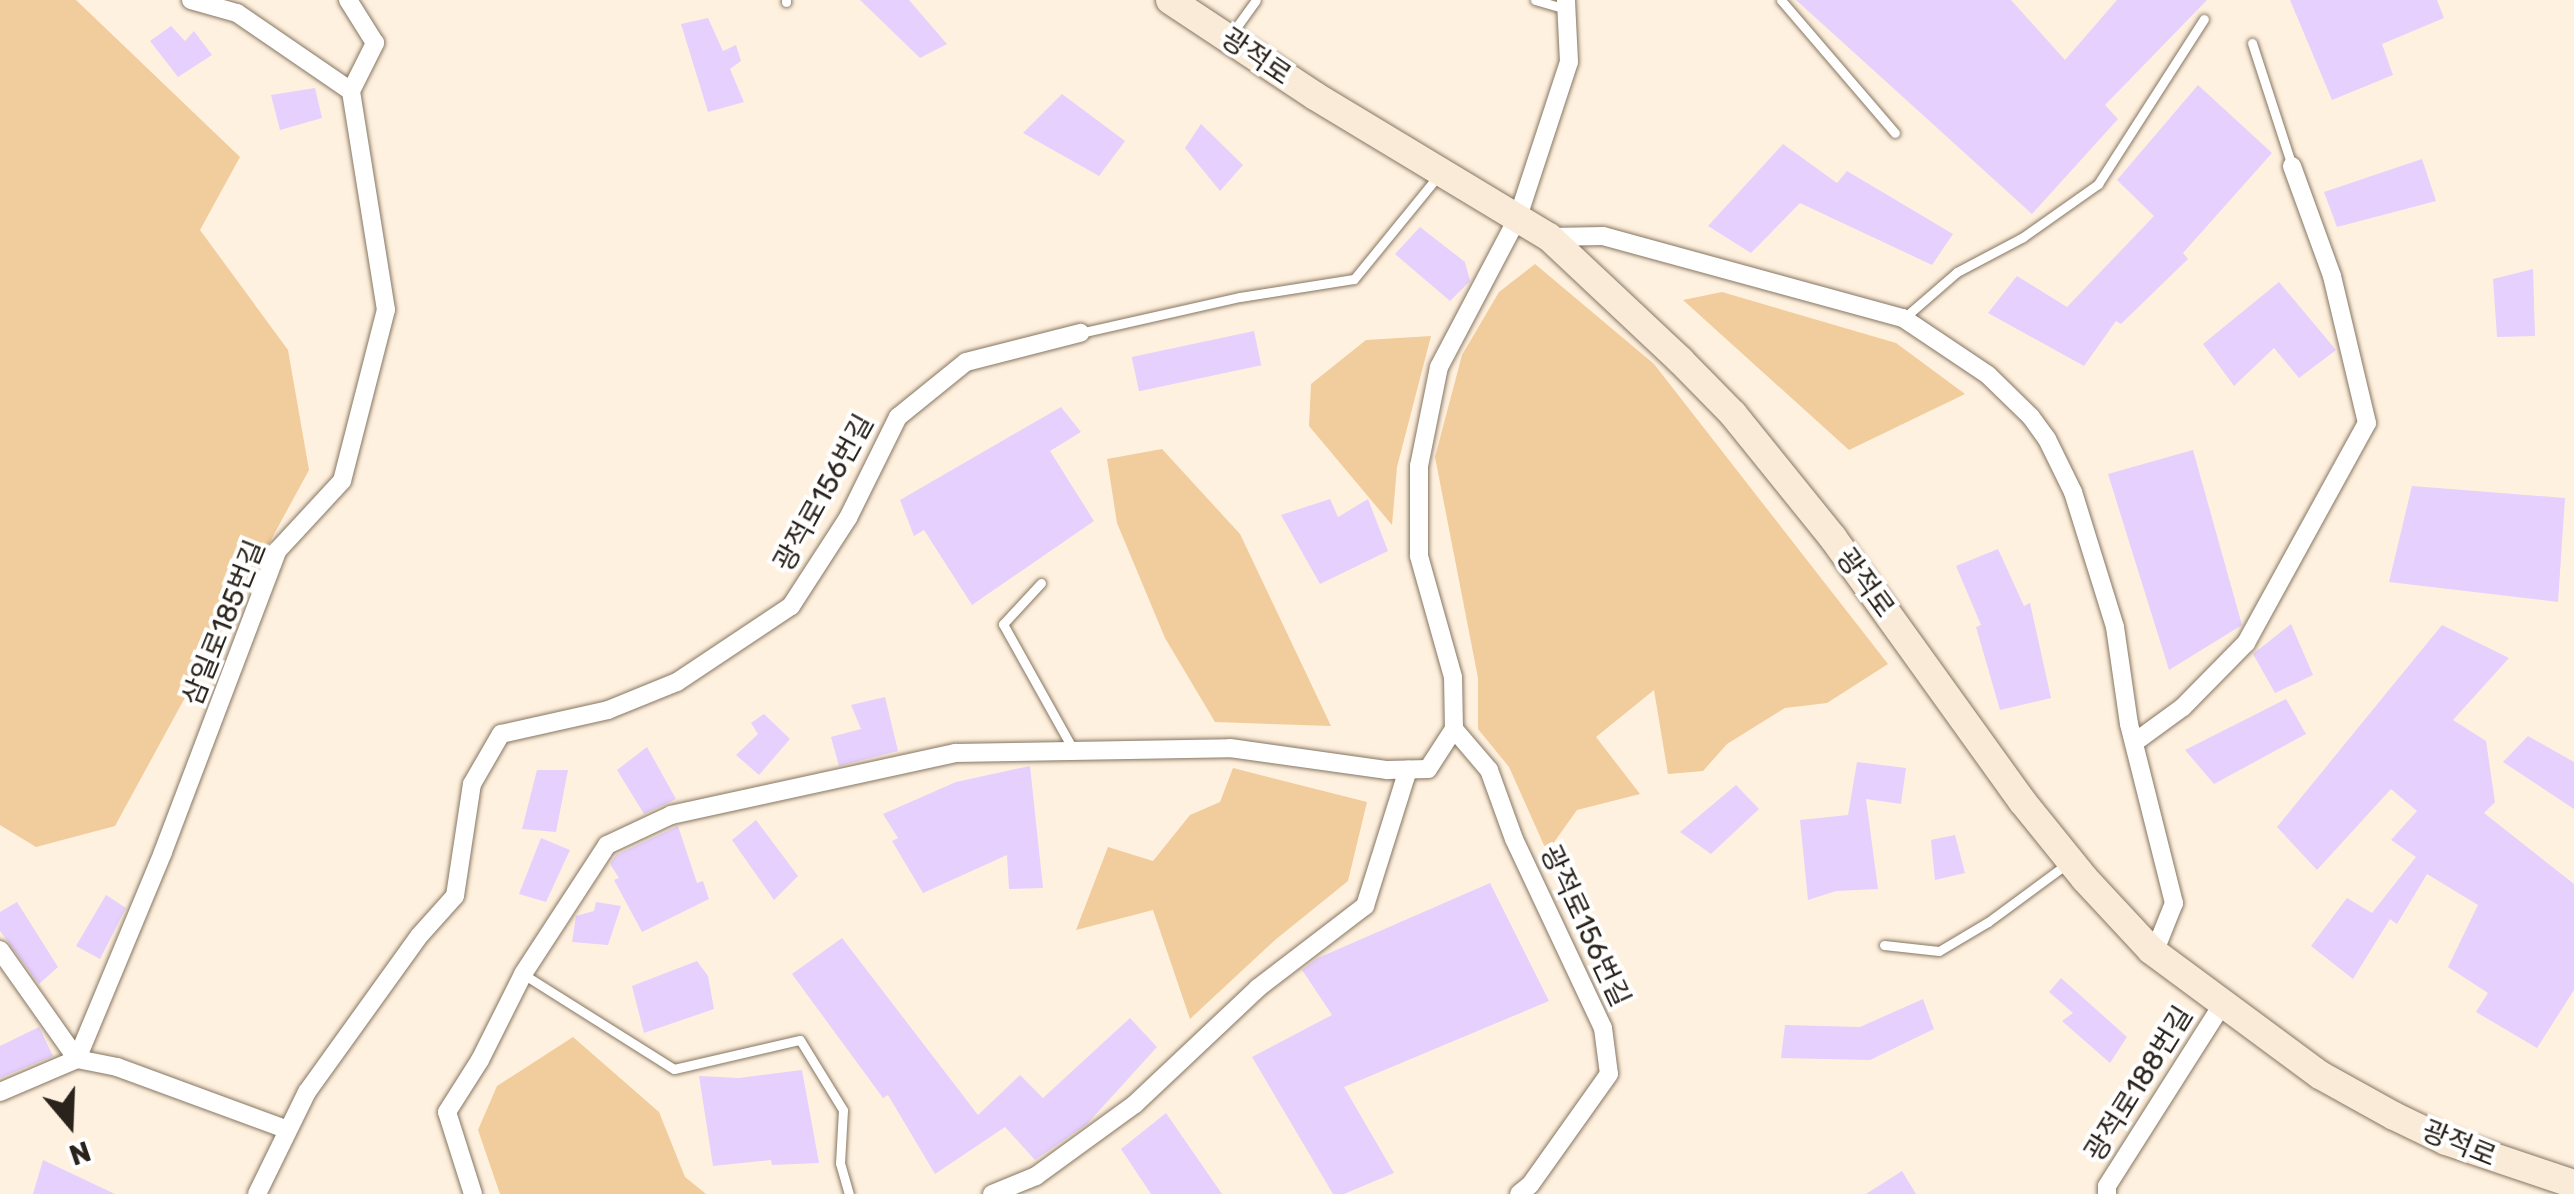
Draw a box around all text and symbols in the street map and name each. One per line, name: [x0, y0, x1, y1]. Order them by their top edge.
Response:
street label: 광적로: [1215, 21, 1297, 93]
street label: 광적로156번길: [767, 409, 881, 577]
street label: 삼일로185번길: [176, 535, 272, 711]
street label: 광적로: [1829, 542, 1901, 624]
street label: 광적로156번길: [1533, 840, 1637, 1012]
street label: 광적로188번길: [2078, 1000, 2200, 1168]
north arrow: [20, 1074, 120, 1174]
street label: 광적로: [2417, 1114, 2501, 1174]
text: N: [65, 1134, 95, 1172]

